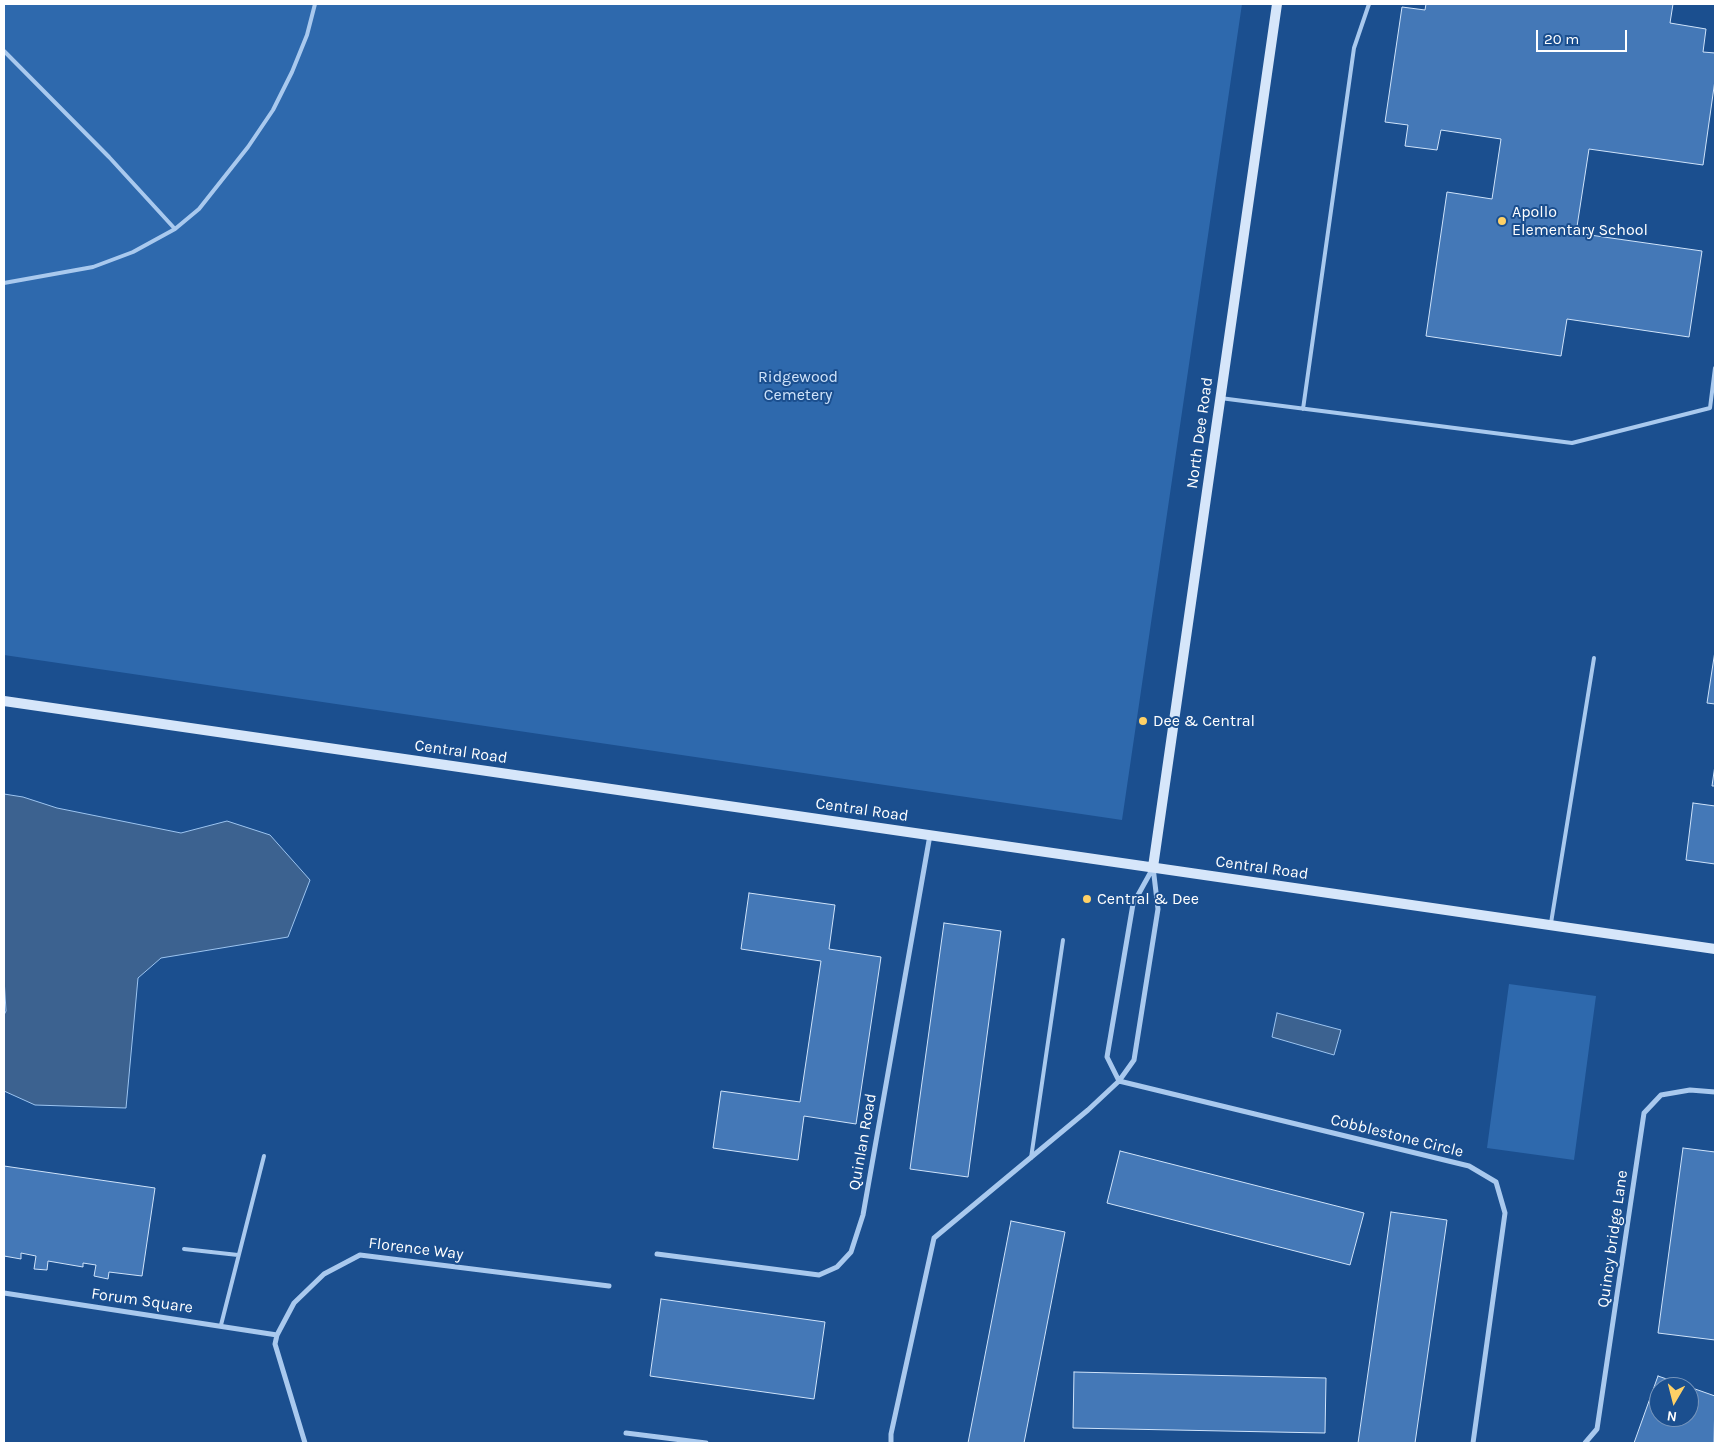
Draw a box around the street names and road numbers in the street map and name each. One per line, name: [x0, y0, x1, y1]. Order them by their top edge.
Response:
street label: North Dee Road: [1183, 376, 1217, 490]
street label: Central Road: [413, 736, 509, 768]
street label: Central Road: [814, 794, 910, 826]
street label: Central Road: [1214, 852, 1310, 884]
street label: Quinlan Road: [845, 1092, 881, 1192]
street label: Cobblestone Circle: [1329, 1110, 1465, 1162]
street label: Quincy bridge Lane: [1594, 1169, 1632, 1309]
street label: Florence Way: [367, 1234, 465, 1264]
street label: Forum Square: [90, 1284, 194, 1318]

